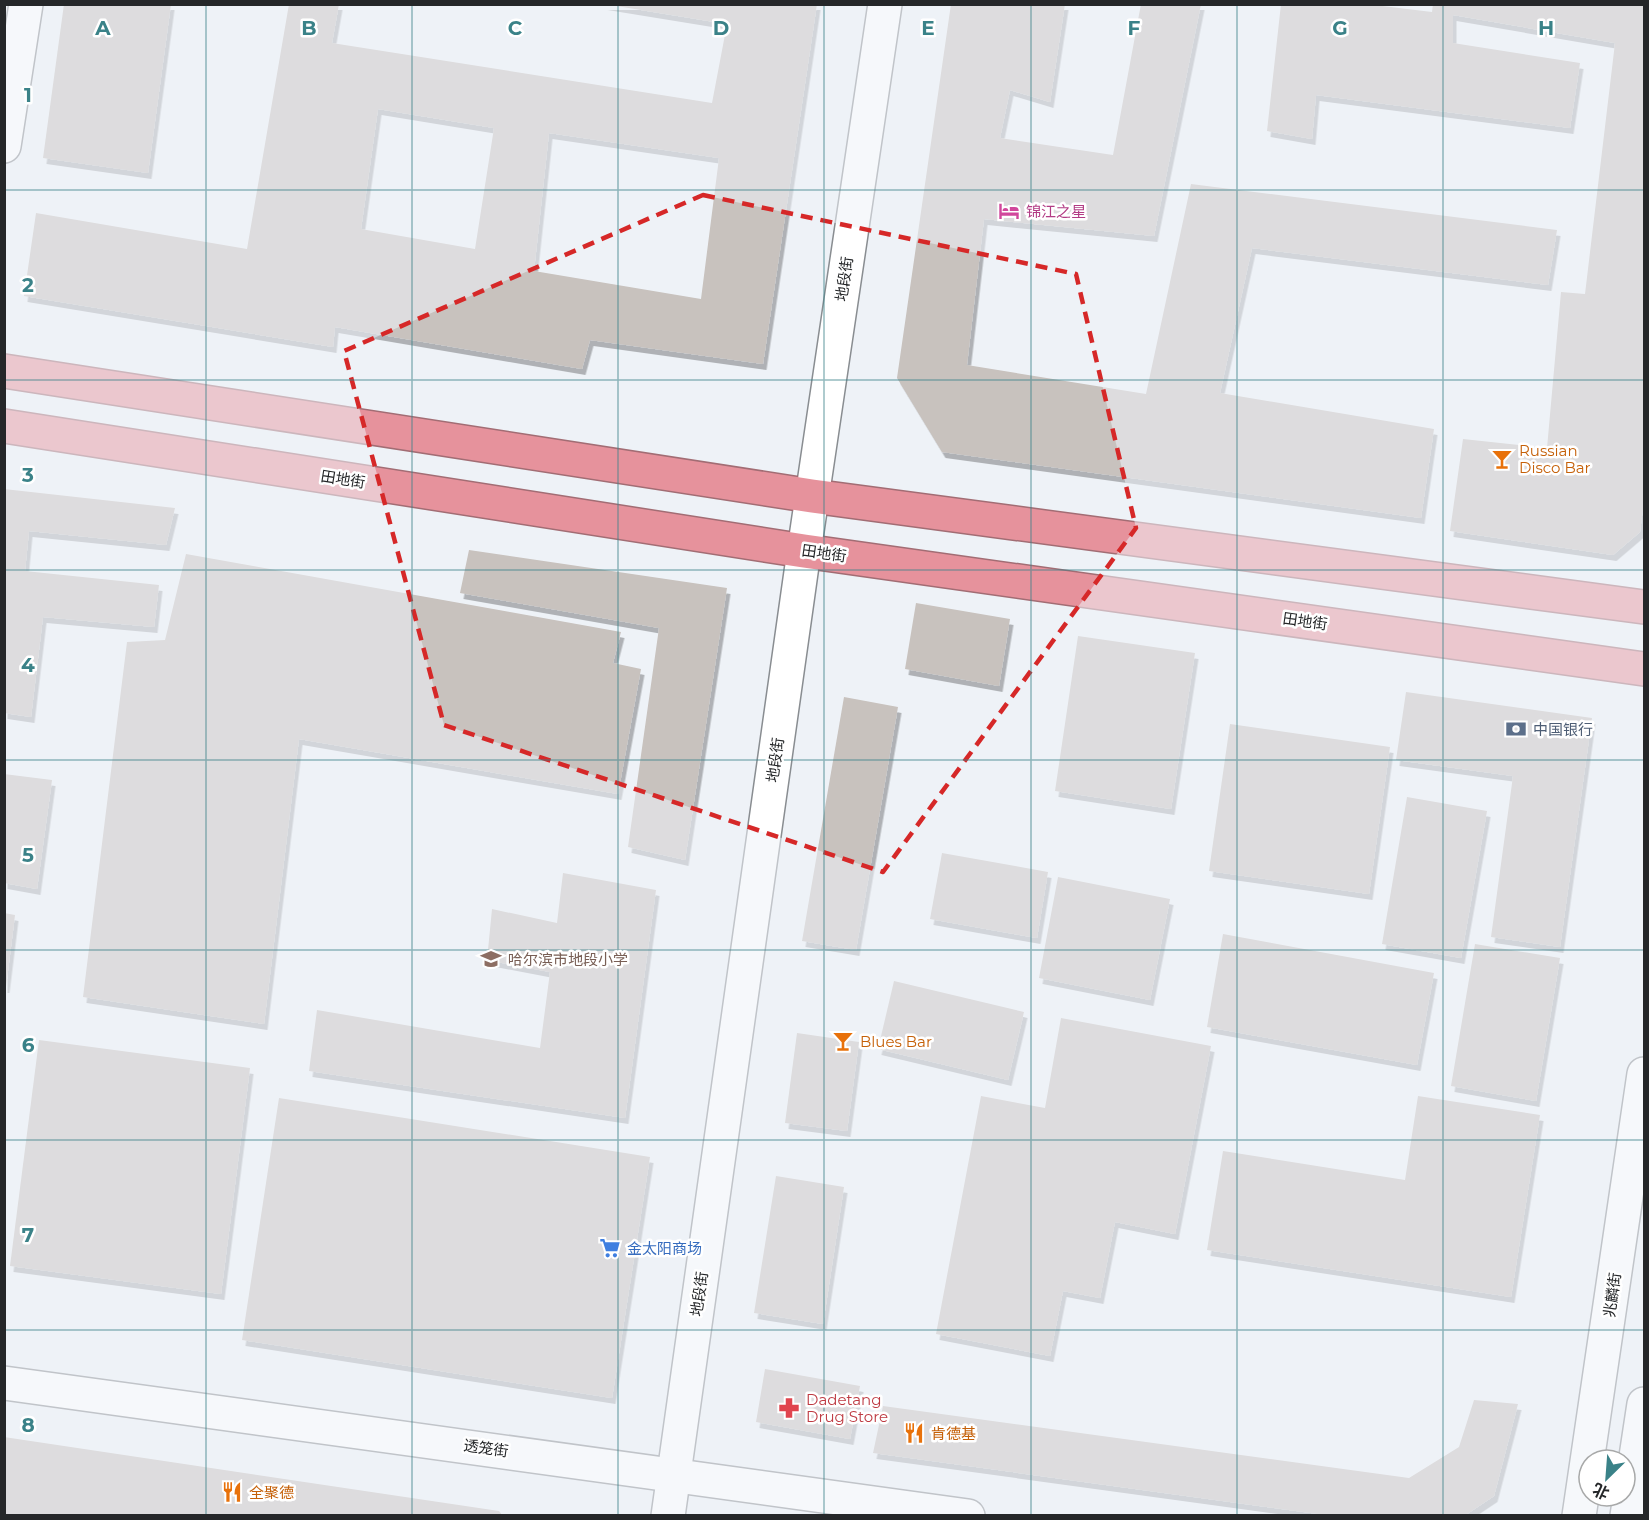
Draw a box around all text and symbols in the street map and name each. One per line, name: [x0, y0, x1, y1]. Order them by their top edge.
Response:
text: A: [94, 16, 111, 40]
text: B: [301, 16, 317, 40]
text: C: [508, 16, 523, 40]
text: D: [713, 16, 729, 40]
text: E: [921, 16, 935, 40]
text: F: [1128, 16, 1141, 40]
text: G: [1332, 16, 1348, 40]
text: H: [1538, 16, 1554, 40]
text: 1: [24, 83, 32, 107]
hotel icon: 锦江之星: [997, 199, 1021, 223]
place label: 锦江之星: [1026, 202, 1086, 221]
street label: 地段街: [831, 255, 857, 303]
text: 2: [22, 273, 34, 297]
place label: Russian Disco Bar: [1519, 441, 1591, 477]
bar icon: Russian Disco Bar: [1490, 447, 1514, 471]
text: 3: [21, 463, 34, 487]
street label: 田地街: [319, 466, 367, 492]
street label: 田地街: [800, 540, 848, 566]
street label: 田地街: [1281, 608, 1329, 634]
text: 4: [21, 653, 35, 677]
bank icon: 中国银行: [1504, 717, 1528, 741]
place label: 中国银行: [1533, 720, 1593, 739]
street label: 地段街: [762, 736, 788, 784]
text: 5: [22, 843, 34, 867]
school or university icon: 哈尔滨市地段小学: [479, 947, 503, 971]
place label: 哈尔滨市地段小学: [508, 950, 628, 969]
bar icon: Blues Bar: [831, 1029, 855, 1053]
place label: Blues Bar: [860, 1032, 932, 1051]
text: 6: [22, 1033, 35, 1057]
text: 7: [22, 1223, 34, 1247]
supermarket icon: 金太阳商场: [598, 1236, 622, 1260]
place label: 金太阳商场: [627, 1239, 702, 1258]
street label: 地段街: [686, 1270, 712, 1318]
street label: 兆麟街: [1599, 1271, 1625, 1319]
place label: Dadetang Drug Store: [806, 1390, 888, 1426]
pharmacy icon: Dadetang Drug Store: [777, 1396, 801, 1420]
text: 8: [21, 1413, 35, 1437]
restaurant icon: 肯德基: [902, 1421, 926, 1445]
place label: 肯德基: [931, 1424, 976, 1443]
street label: 透笼街: [462, 1435, 510, 1461]
north arrow: [1577, 1448, 1637, 1508]
text: 北: [1590, 1479, 1612, 1503]
restaurant icon: 全聚德: [220, 1480, 244, 1504]
place label: 全聚德: [249, 1483, 294, 1502]

